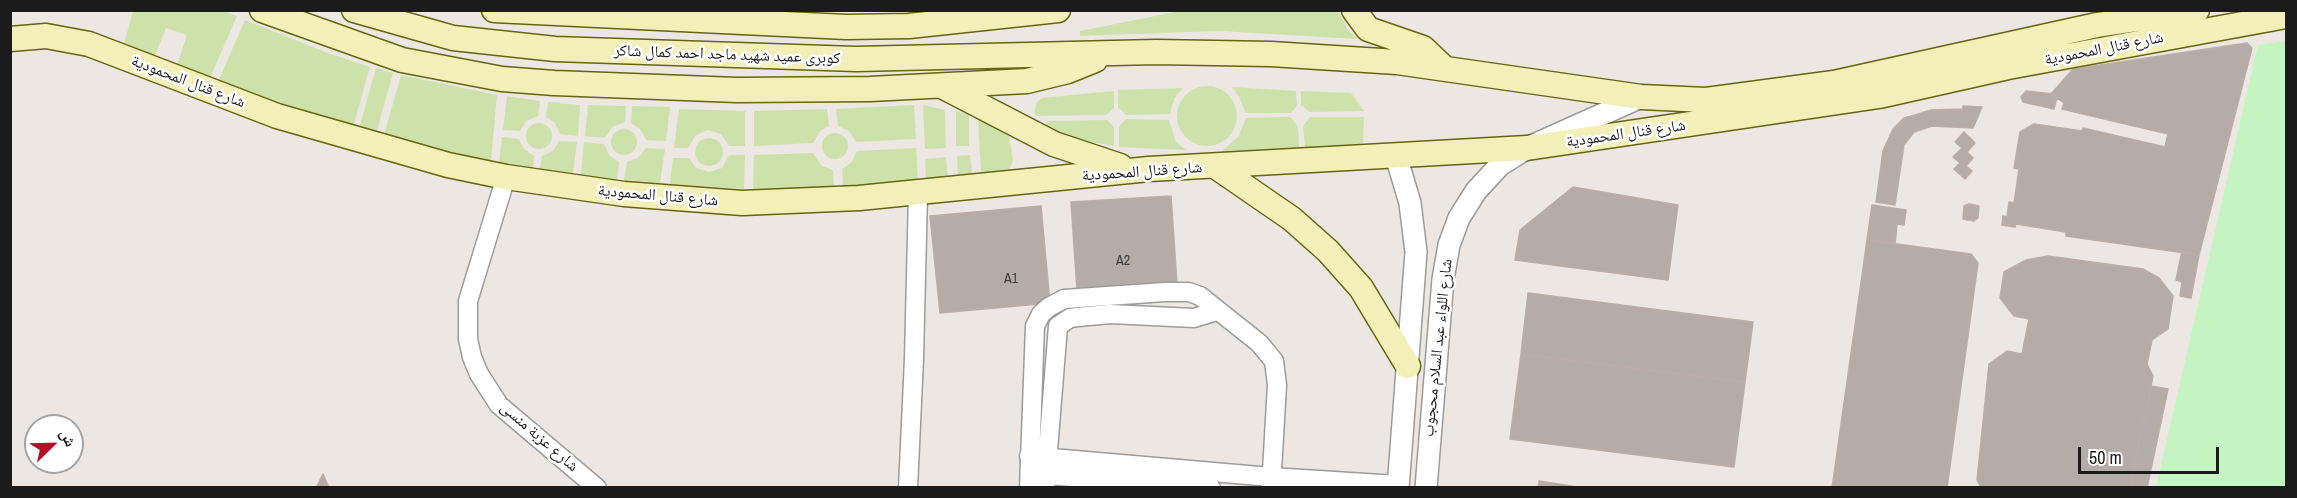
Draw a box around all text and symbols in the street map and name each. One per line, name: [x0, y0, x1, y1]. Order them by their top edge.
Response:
street label: شارع قنال المحمودية: [2043, 28, 2165, 70]
street label: كوبرى عميد شهيد ماجد احمد كمال شاكر: [613, 41, 841, 69]
street label: شارع قنال المحمودية: [128, 51, 248, 113]
street label: شارع قنال المحمودية: [1565, 116, 1687, 152]
street label: شارع قنال المحمودية: [1081, 158, 1203, 186]
street label: شارع قنال المحمودية: [597, 181, 719, 211]
house number: A2: [1116, 253, 1130, 269]
street label: شارع اللواء عبد السلام محجوب: [1419, 258, 1457, 438]
house number: A1: [1004, 271, 1018, 287]
street label: شارع عزبة منسى: [496, 398, 582, 476]
north arrow: [24, 414, 84, 474]
text: ش: [55, 426, 82, 450]
scale bar: [2081, 435, 2222, 473]
text: 50 m: [2089, 445, 2122, 470]

